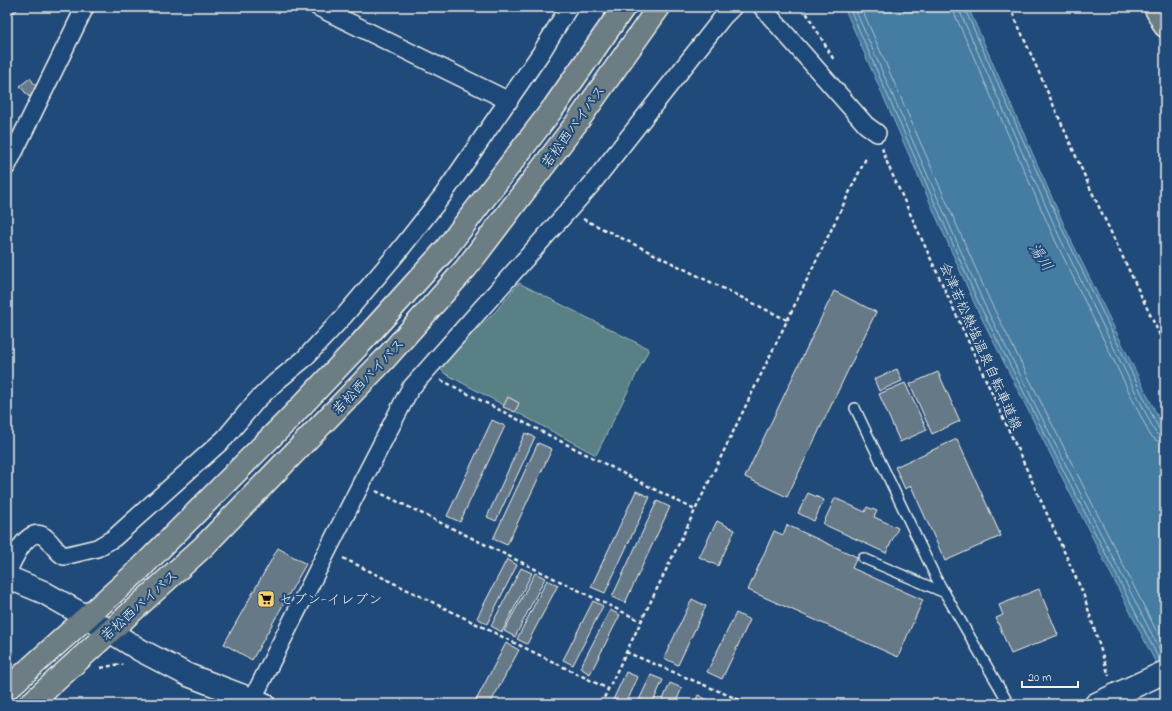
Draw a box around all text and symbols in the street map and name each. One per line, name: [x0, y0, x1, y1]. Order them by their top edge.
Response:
street label: 若松西バイパス: [537, 81, 611, 173]
water label: 湯川: [1023, 239, 1058, 276]
street label: 会津若松熱塩温泉自転車道線: [933, 259, 1026, 434]
street label: 若松西バイパス: [328, 334, 410, 420]
street label: 若松西バイパス: [97, 566, 183, 647]
supermarket icon: セブン-イレブン: [256, 589, 276, 609]
place label: セブン-イレブン: [279, 590, 382, 611]
scale bar: [1022, 663, 1078, 689]
text: 20 m: [1028, 669, 1051, 687]

